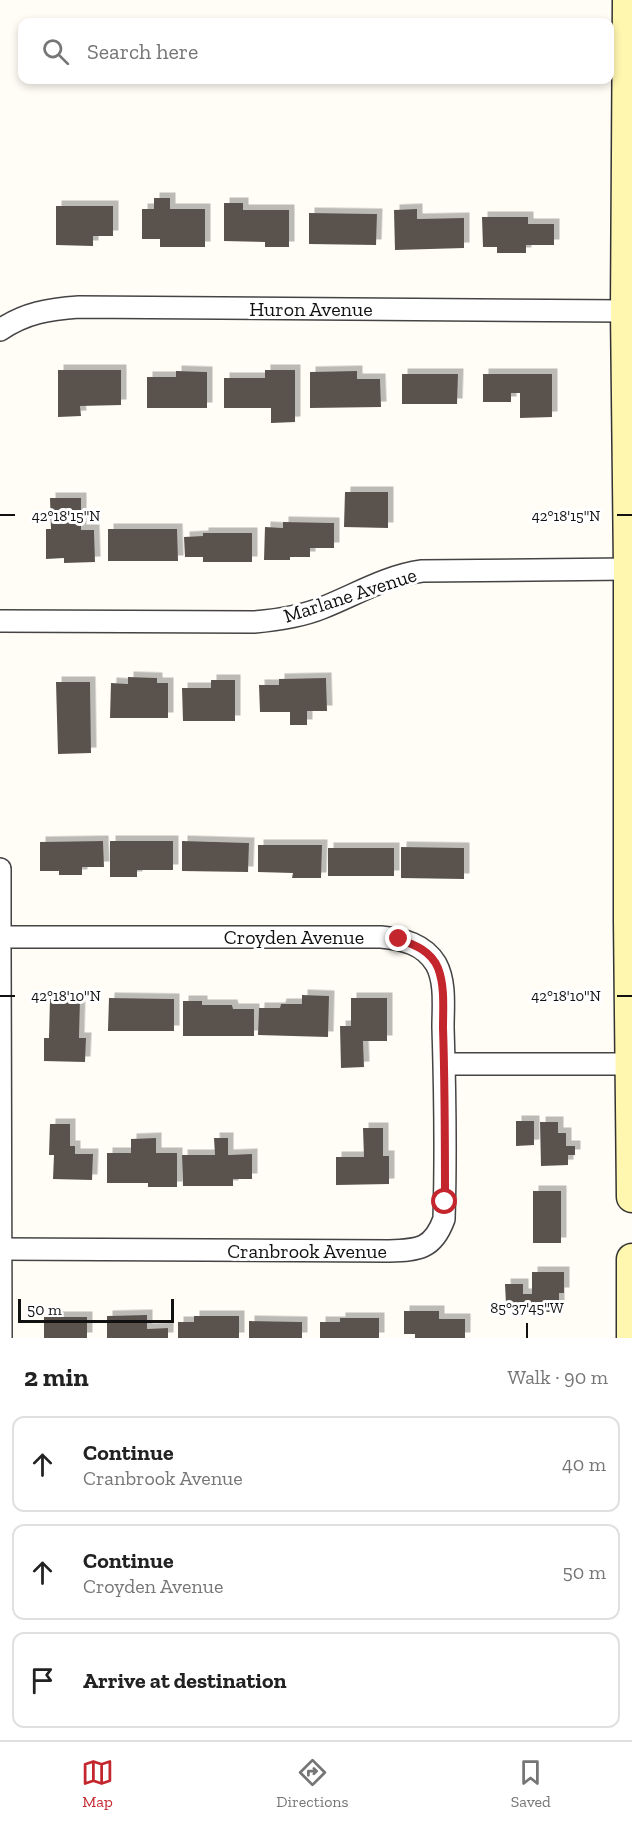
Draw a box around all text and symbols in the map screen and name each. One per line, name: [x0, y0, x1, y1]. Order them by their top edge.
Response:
search box: [18, 18, 614, 84]
icon: search: [39, 35, 72, 68]
text: Search here: [87, 38, 198, 65]
street label: Huron Avenue: [249, 297, 373, 321]
text: 42°18'15"N: [32, 507, 100, 525]
text: 42°18'15"N: [532, 507, 600, 525]
street label: Marlane Avenue: [280, 562, 420, 628]
street label: Croyden Avenue: [224, 925, 364, 949]
route end: [385, 925, 411, 951]
text: 42°18'10"N: [31, 987, 101, 1005]
text: 42°18'10"N: [531, 987, 601, 1005]
route start: [431, 1188, 457, 1214]
street label: Cranbrook Avenue: [227, 1239, 387, 1263]
scale bar: [18, 1296, 174, 1324]
text: 85°37'45"W: [490, 1299, 564, 1317]
text: 50 m: [27, 1300, 62, 1319]
text: 2 min: [24, 1361, 89, 1393]
text: Walk · 90 m: [507, 1365, 608, 1389]
text: Continue: [83, 1439, 174, 1466]
icon: ahead: [26, 1448, 59, 1481]
text: 40 m: [562, 1452, 606, 1476]
text: Cranbrook Avenue: [83, 1466, 243, 1490]
text: Continue: [83, 1547, 174, 1574]
icon: ahead: [26, 1556, 59, 1589]
text: 50 m: [562, 1560, 606, 1584]
text: Croyden Avenue: [83, 1574, 223, 1598]
icon: arrive: [26, 1664, 59, 1697]
text: Arrive at destination: [83, 1667, 286, 1694]
tab: Map: [81, 1756, 114, 1811]
tab: Directions: [276, 1756, 349, 1811]
tab: Saved: [511, 1756, 551, 1811]

